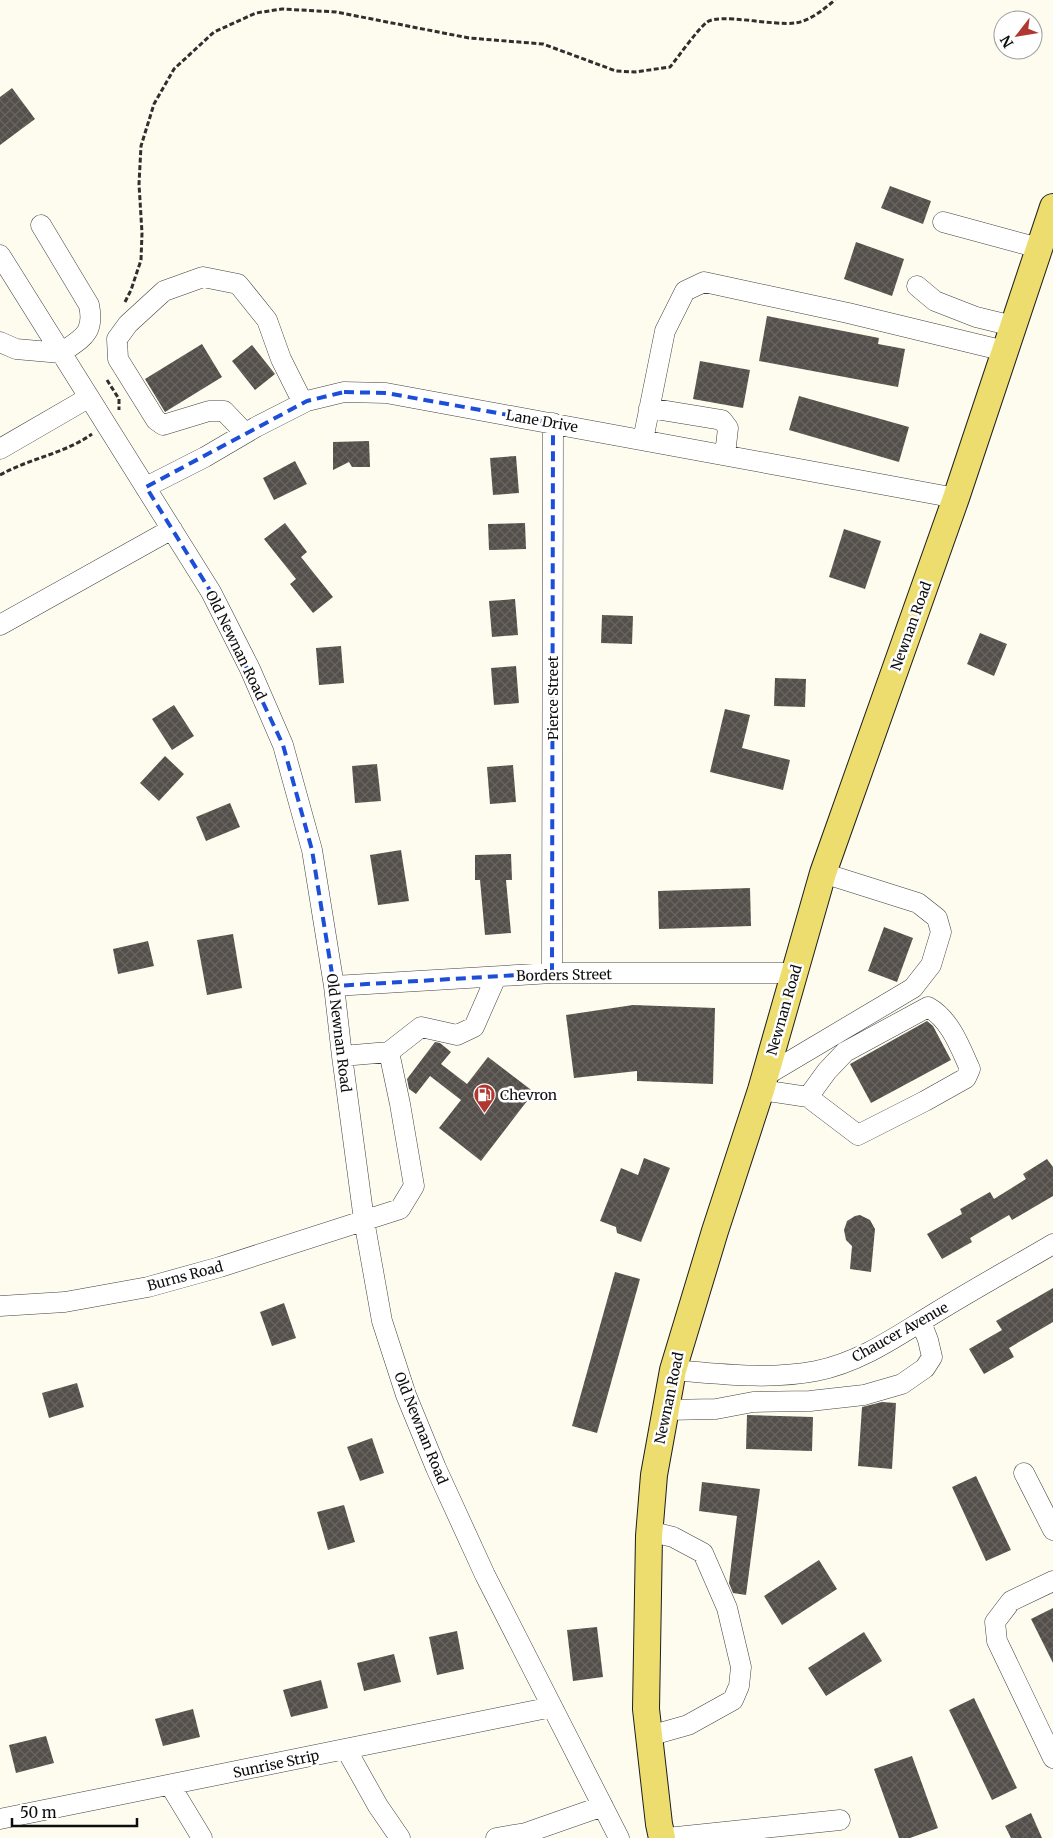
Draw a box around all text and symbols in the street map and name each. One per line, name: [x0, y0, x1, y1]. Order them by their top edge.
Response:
north arrow: [993, 10, 1043, 60]
text: N: [996, 32, 1017, 51]
street label: Lane Drive: [505, 406, 579, 436]
street label: Newnan Road: [887, 578, 936, 673]
street label: Old Newnan Road: [202, 587, 271, 703]
street label: Pierce Street: [544, 655, 562, 740]
street label: Newnan Road: [762, 962, 806, 1057]
street label: Borders Street: [516, 965, 613, 985]
street label: Old Newnan Road: [323, 973, 355, 1094]
fuel station icon: Chevron: [472, 1083, 496, 1114]
place label: Chevron: [500, 1086, 557, 1104]
street label: Burns Road: [145, 1257, 225, 1295]
street label: Chaucer Avenue: [849, 1298, 951, 1366]
street label: Newnan Road: [650, 1350, 688, 1446]
street label: Old Newnan Road: [390, 1369, 452, 1487]
street label: Sunrise Strip: [231, 1746, 321, 1782]
scale bar: [12, 1796, 138, 1828]
text: 50 m: [20, 1803, 57, 1822]

